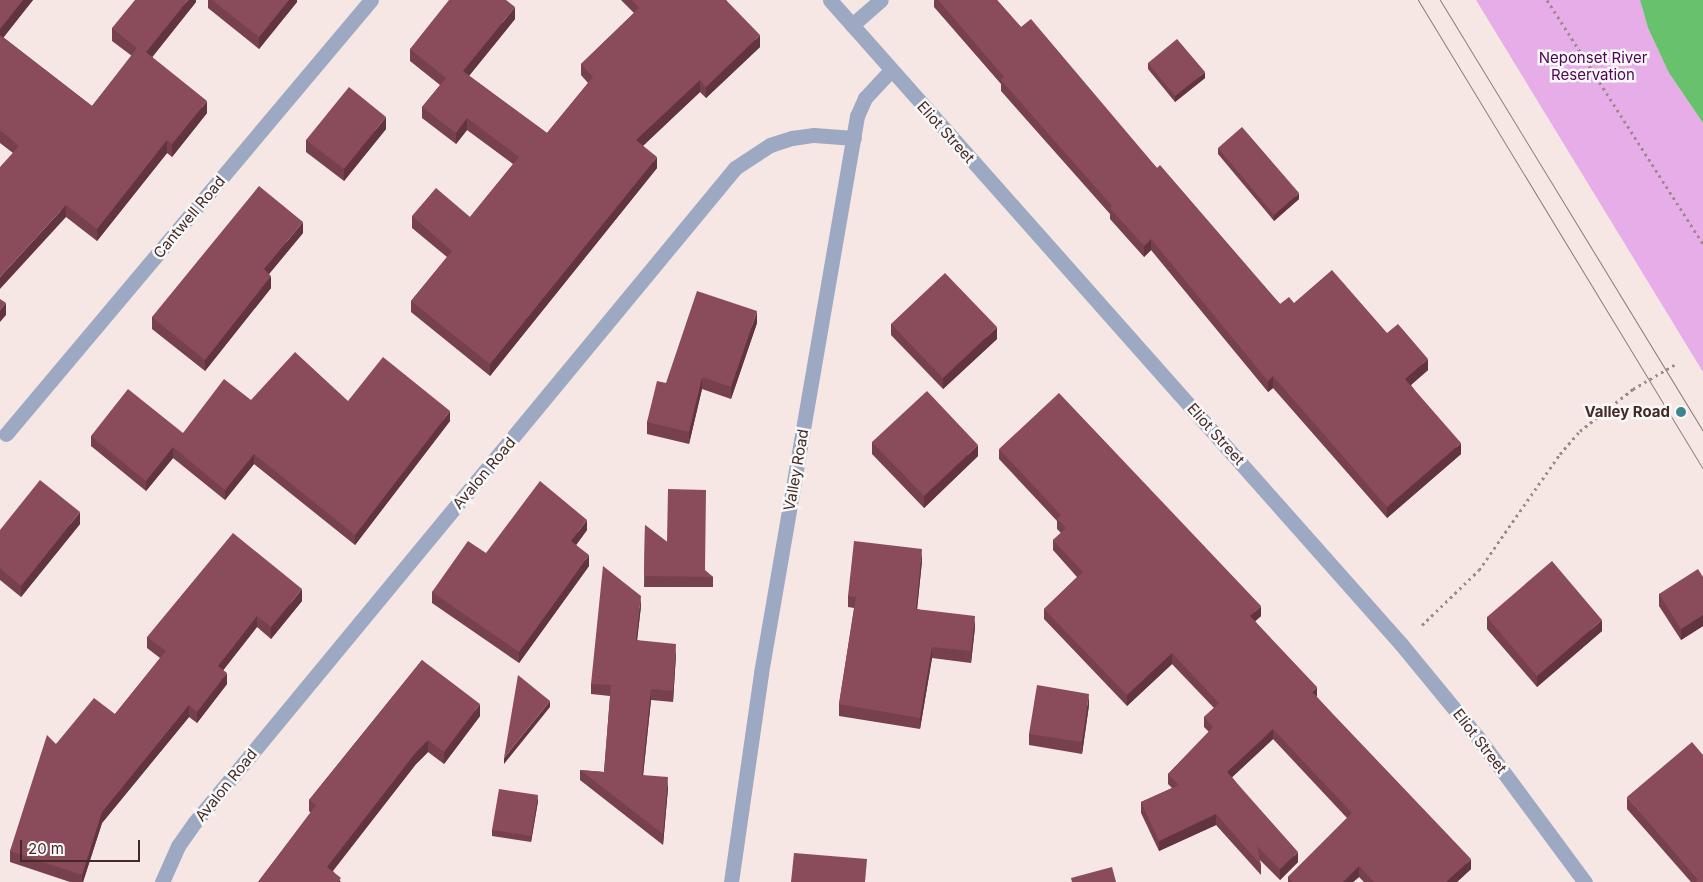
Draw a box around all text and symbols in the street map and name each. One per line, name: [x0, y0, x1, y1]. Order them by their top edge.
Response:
park label: Neponset River Reservation: [1539, 48, 1647, 83]
street label: Eliot Street: [914, 97, 978, 167]
street label: Cantwell Road: [149, 172, 229, 262]
street label: Eliot Street: [1184, 399, 1248, 469]
place label: Valley Road: [1584, 403, 1670, 421]
marker: Valley Road: [1674, 405, 1688, 419]
street label: Valley Road: [780, 428, 812, 512]
street label: Avalon Road: [449, 434, 519, 512]
street label: Eliot Street: [1449, 705, 1511, 777]
street label: Avalon Road: [191, 745, 261, 825]
scale bar: [22, 830, 142, 862]
text: 20 m: [28, 839, 64, 858]

